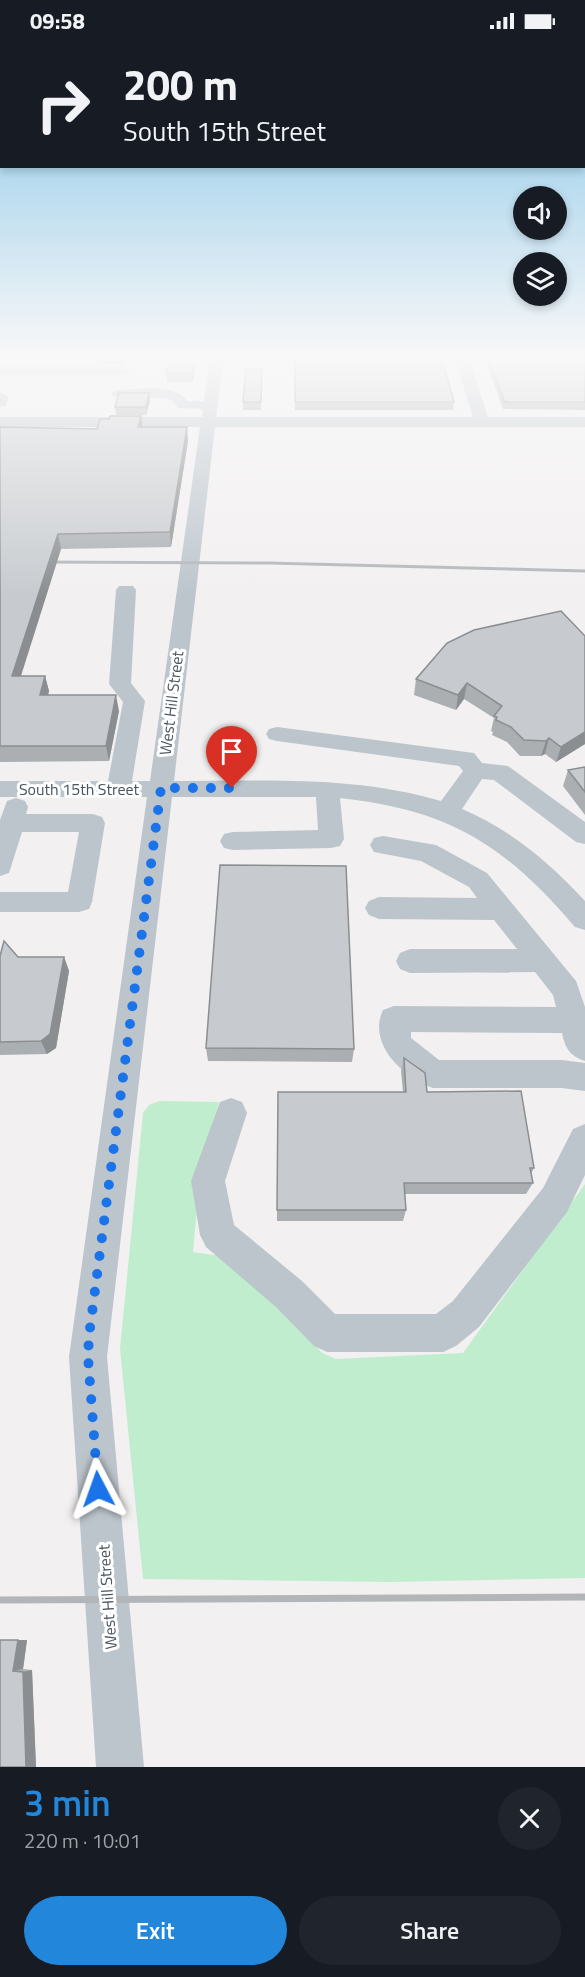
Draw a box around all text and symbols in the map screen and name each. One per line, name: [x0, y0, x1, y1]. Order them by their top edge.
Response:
text: 09:58: [30, 4, 85, 38]
text: 200 m: [123, 52, 238, 116]
icon: right: [24, 66, 102, 144]
text: South 15th Street: [123, 110, 326, 151]
map controls: [513, 186, 567, 306]
button: sound: [513, 186, 567, 240]
button: layers: [513, 252, 567, 306]
street label: West Hill Street: [153, 649, 189, 757]
pin: [206, 726, 257, 788]
icon: arrive: [215, 735, 248, 768]
street label: South 15th Street: [19, 777, 139, 801]
position arrow: [66, 1457, 130, 1521]
street label: West Hill Street: [91, 1543, 123, 1650]
text: 3 min: [24, 1775, 111, 1830]
button: close: [498, 1787, 561, 1850]
text: 220 m · 10:01: [24, 1825, 141, 1856]
button: Exit: [24, 1896, 287, 1965]
button: Share: [299, 1896, 561, 1965]

